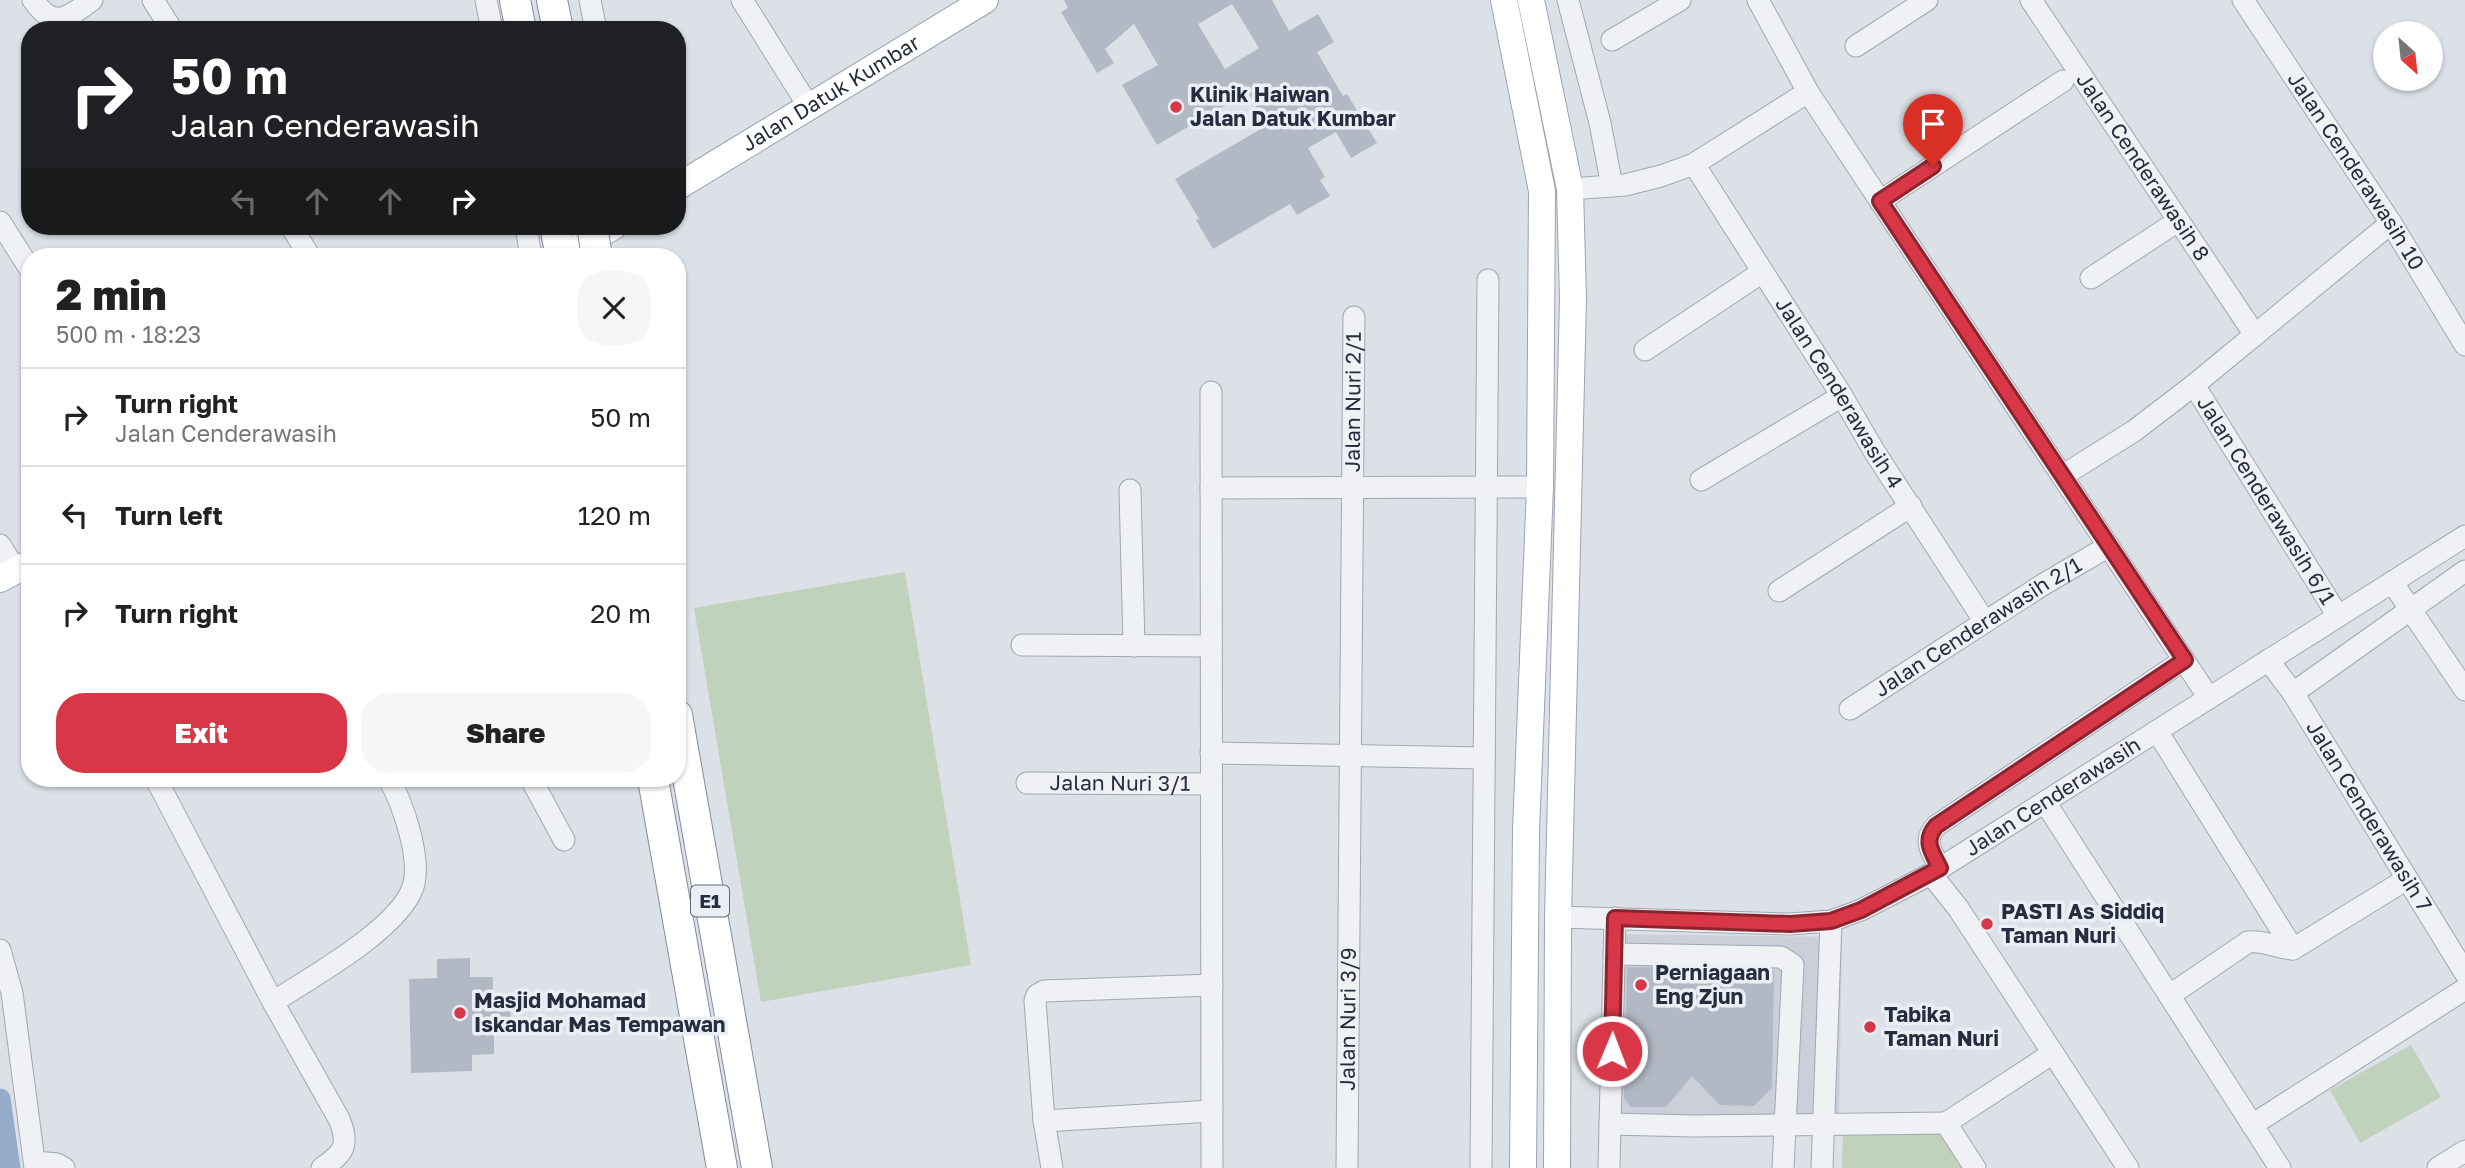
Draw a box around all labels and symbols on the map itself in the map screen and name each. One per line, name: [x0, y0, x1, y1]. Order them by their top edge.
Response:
north arrow: [2373, 21, 2443, 91]
street label: Jalan Datuk Kumbar: [737, 29, 924, 157]
street label: Jalan Cenderawasih 10: [2282, 67, 2430, 274]
street label: Jalan Cenderawasih 8: [2071, 68, 2216, 265]
place label: Klinik Haiwan Jalan Datuk Kumbar: [1190, 81, 1396, 131]
pin: [1903, 94, 1963, 166]
marker: Klinik Haiwan Jalan Datuk Kumbar: [1168, 99, 1184, 115]
street label: Jalan Cenderawasih 4: [1770, 292, 1909, 493]
street label: Jalan Nuri 2/1: [1339, 332, 1366, 472]
street label: Jalan Cenderawasih 6/1: [2192, 391, 2342, 609]
street label: Jalan Cenderawasih 2/1: [1869, 551, 2086, 702]
street label: Jalan Cenderawasih 7: [2301, 716, 2438, 916]
street label: Jalan Cenderawasih: [1960, 731, 2145, 861]
street label: Jalan Nuri 3/1: [1050, 769, 1190, 796]
road number: E1: [691, 886, 729, 917]
place label: PASTI As Siddiq Taman Nuri: [2001, 898, 2164, 948]
marker: PASTI As Siddiq Taman Nuri: [1979, 916, 1995, 932]
street label: Jalan Nuri 3/9: [1334, 947, 1361, 1091]
place label: Perniagaan Eng Zjun: [1655, 959, 1770, 1009]
marker: Perniagaan Eng Zjun: [1633, 977, 1649, 993]
place label: Masjid Mohamad Iskandar Mas Tempawan: [474, 987, 726, 1037]
place label: Tabika Taman Nuri: [1884, 1001, 1999, 1051]
marker: Masjid Mohamad Iskandar Mas Tempawan: [452, 1005, 468, 1021]
position arrow: [1575, 1014, 1649, 1088]
marker: Tabika Taman Nuri: [1862, 1019, 1878, 1035]

